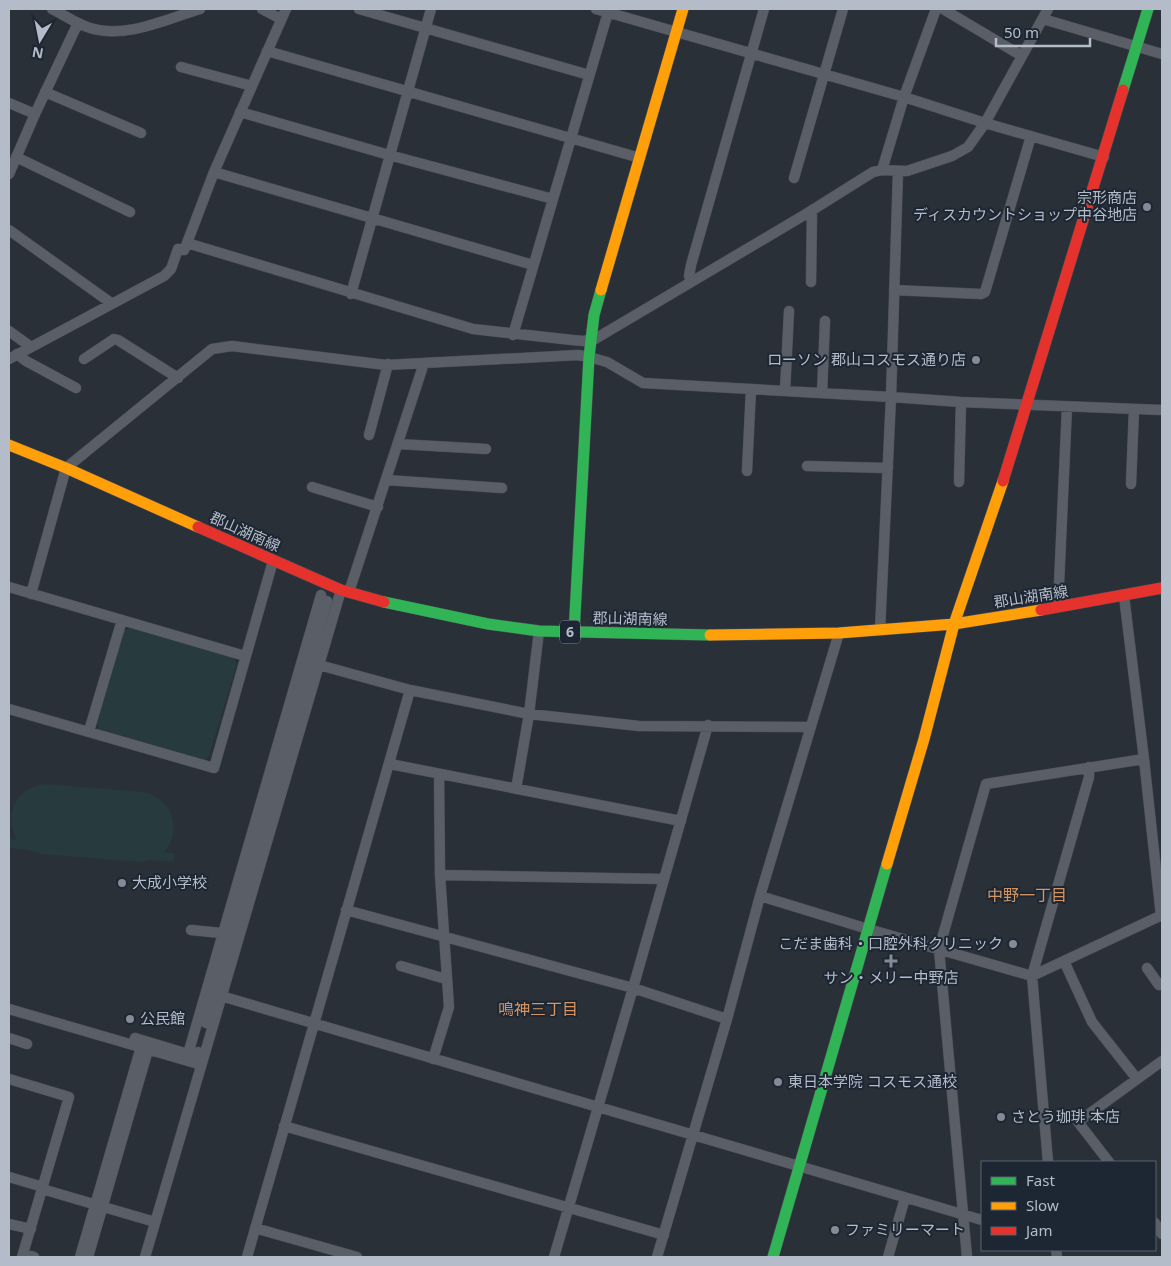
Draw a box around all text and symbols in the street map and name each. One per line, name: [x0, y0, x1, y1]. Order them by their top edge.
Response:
north arrow: [15, 15, 65, 65]
scale bar: [996, 15, 1090, 47]
text: 50 m: [1004, 22, 1039, 42]
text: N: [30, 43, 45, 64]
place label: 宗形商店 ディスカウントショップ中谷地店: [913, 187, 1137, 224]
marker: 宗形商店 ディスカウントショップ中谷地店: [1141, 201, 1153, 213]
place label: ローソン 郡山コスモス通り店: [767, 349, 966, 369]
marker: ローソン 郡山コスモス通り店: [970, 354, 982, 366]
street label: 郡山湖南線: [207, 507, 284, 555]
street label: 郡山湖南線: [992, 580, 1069, 612]
street label: 郡山湖南線: [592, 607, 668, 629]
road number: 6: [560, 620, 580, 644]
place label: 大成小学校: [132, 872, 207, 892]
marker: 大成小学校: [116, 877, 128, 889]
district label: 中野一丁目: [987, 884, 1067, 906]
place label: こだま歯科・口腔外科クリニック: [778, 933, 1003, 953]
marker: こだま歯科・口腔外科クリニック: [1007, 938, 1019, 950]
marker: サン・メリー中野店: [885, 955, 897, 967]
place label: サン・メリー中野店: [823, 967, 959, 987]
district label: 鳴神三丁目: [498, 998, 578, 1020]
place label: 公民館: [140, 1008, 185, 1028]
marker: 公民館: [124, 1013, 136, 1025]
place label: 東日本学院 コスモス通校: [788, 1071, 957, 1091]
marker: 東日本学院 コスモス通校: [772, 1076, 784, 1088]
place label: さとう珈琲 本店: [1011, 1106, 1120, 1126]
marker: さとう珈琲 本店: [995, 1111, 1007, 1123]
legend: [981, 1161, 1156, 1251]
text: Fast: [1026, 1170, 1055, 1190]
text: Slow: [1026, 1195, 1059, 1215]
place label: ファミリーマート: [845, 1219, 965, 1239]
text: Jam: [1024, 1220, 1053, 1240]
marker: ファミリーマート: [829, 1224, 841, 1236]

